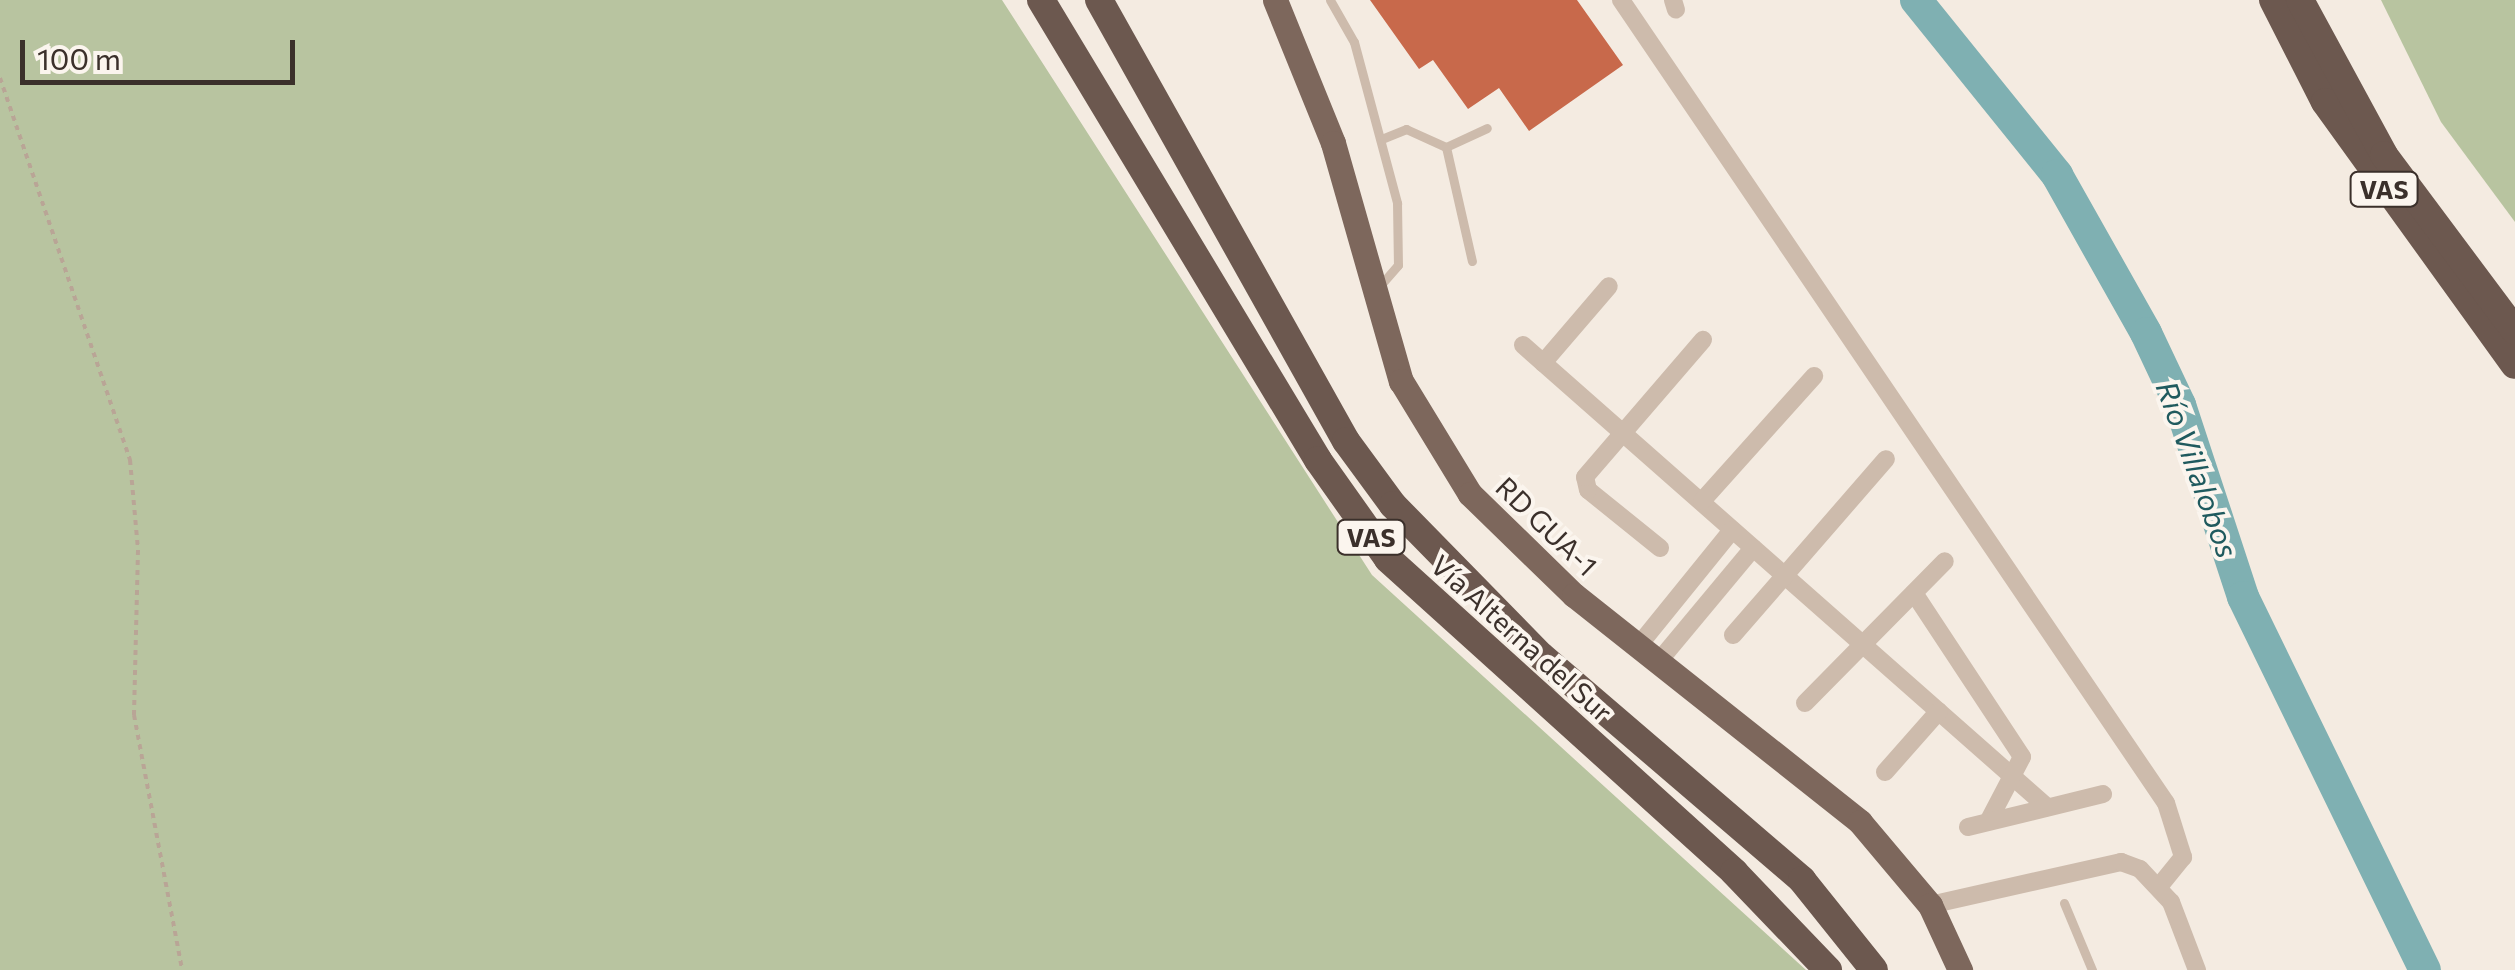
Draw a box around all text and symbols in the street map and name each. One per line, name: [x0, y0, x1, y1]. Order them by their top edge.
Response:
scale bar: [25, 20, 300, 82]
text: 100 m: [37, 39, 121, 76]
road number: VAS: [2349, 169, 2419, 209]
water label: Río Villalobos: [2149, 376, 2247, 562]
street label: RD GUA-1: [1489, 470, 1605, 582]
road number: VAS: [1336, 517, 1406, 557]
street label: Vía Alterna del Sur: [1424, 548, 1620, 728]

